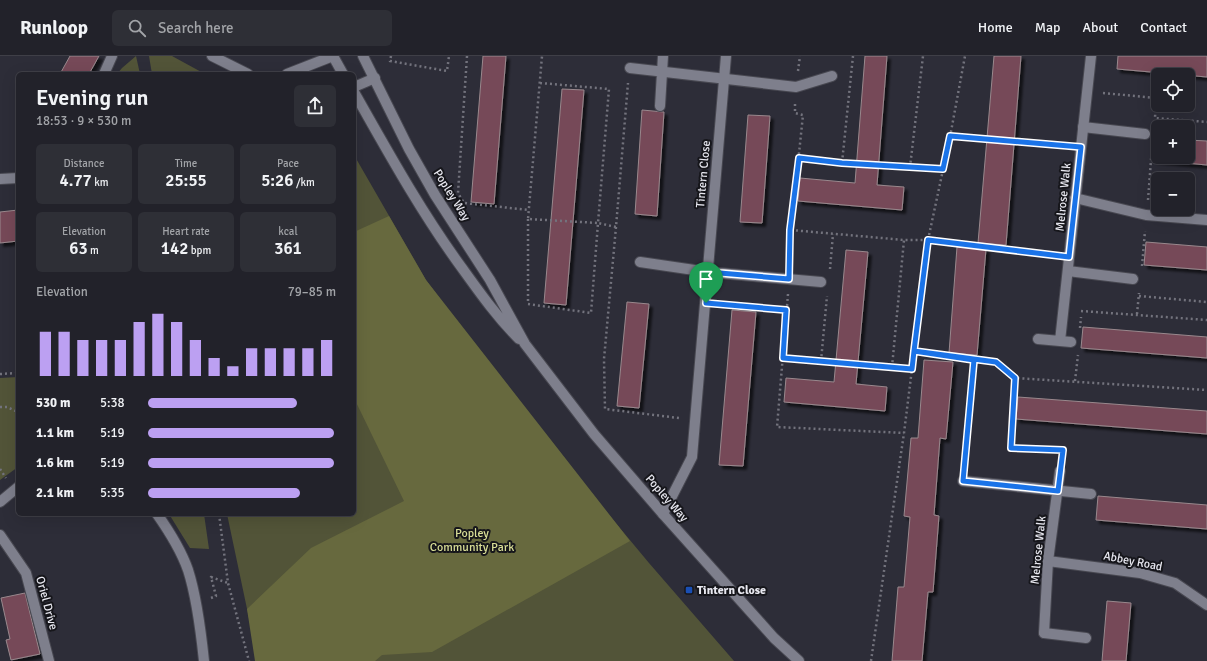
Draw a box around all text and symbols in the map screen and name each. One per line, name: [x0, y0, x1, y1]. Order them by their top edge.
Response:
search box: [112, 10, 392, 46]
text: Runloop: [20, 16, 88, 40]
icon: search: [126, 17, 148, 39]
text: Search here: [158, 19, 234, 37]
text: Home: [978, 19, 1013, 36]
text: Map: [1035, 19, 1060, 36]
text: About: [1082, 19, 1118, 36]
text: Contact: [1140, 19, 1187, 36]
map controls: [1151, 68, 1195, 216]
button: locate: [1151, 68, 1195, 112]
text: Evening run: [36, 84, 149, 111]
button: share: [294, 85, 336, 127]
text: 18:53 · 9 × 530 m: [36, 113, 131, 129]
button: +: [1151, 120, 1195, 164]
street label: Tintern Close: [693, 140, 714, 208]
text: Distance: [64, 157, 104, 170]
text: Time: [175, 157, 197, 170]
text: Pace: [277, 157, 299, 170]
street label: Melrose Walk: [1052, 162, 1075, 232]
street label: Popley Way: [430, 167, 473, 224]
text: 4.77: [60, 170, 92, 191]
text: 25:55: [165, 170, 207, 191]
text: 5:26: [261, 170, 293, 191]
button: −: [1151, 172, 1195, 216]
text: km: [92, 176, 108, 189]
text: /km: [293, 176, 315, 189]
text: Elevation: [62, 225, 106, 238]
text: Heart rate: [162, 225, 210, 238]
text: kcal: [278, 225, 298, 238]
text: 63: [69, 238, 88, 259]
text: 142: [161, 238, 188, 259]
text: 361: [274, 238, 302, 259]
text: m: [88, 244, 99, 257]
text: bpm: [188, 244, 211, 257]
pin: [689, 262, 723, 303]
icon: arrive: [695, 268, 717, 290]
text: Elevation: [36, 284, 88, 300]
text: 79–85 m: [288, 284, 336, 300]
text: 530 m: [36, 395, 70, 411]
text: 5:38: [100, 395, 125, 411]
text: 1.1 km: [36, 425, 74, 441]
text: 5:19: [100, 425, 125, 441]
text: 1.6 km: [36, 455, 74, 471]
text: 5:19: [100, 455, 125, 471]
street label: Popley Way: [642, 472, 692, 525]
text: 2.1 km: [36, 485, 74, 501]
text: 5:35: [100, 485, 125, 501]
street label: Melrose Walk: [1027, 515, 1050, 585]
park label: Popley Community Park: [430, 526, 514, 555]
street label: Abbey Road: [1102, 548, 1164, 575]
street label: Oriel Drive: [32, 575, 61, 632]
place label: Tintern Close: [697, 583, 766, 598]
marker: Tintern Close: [684, 585, 694, 595]

